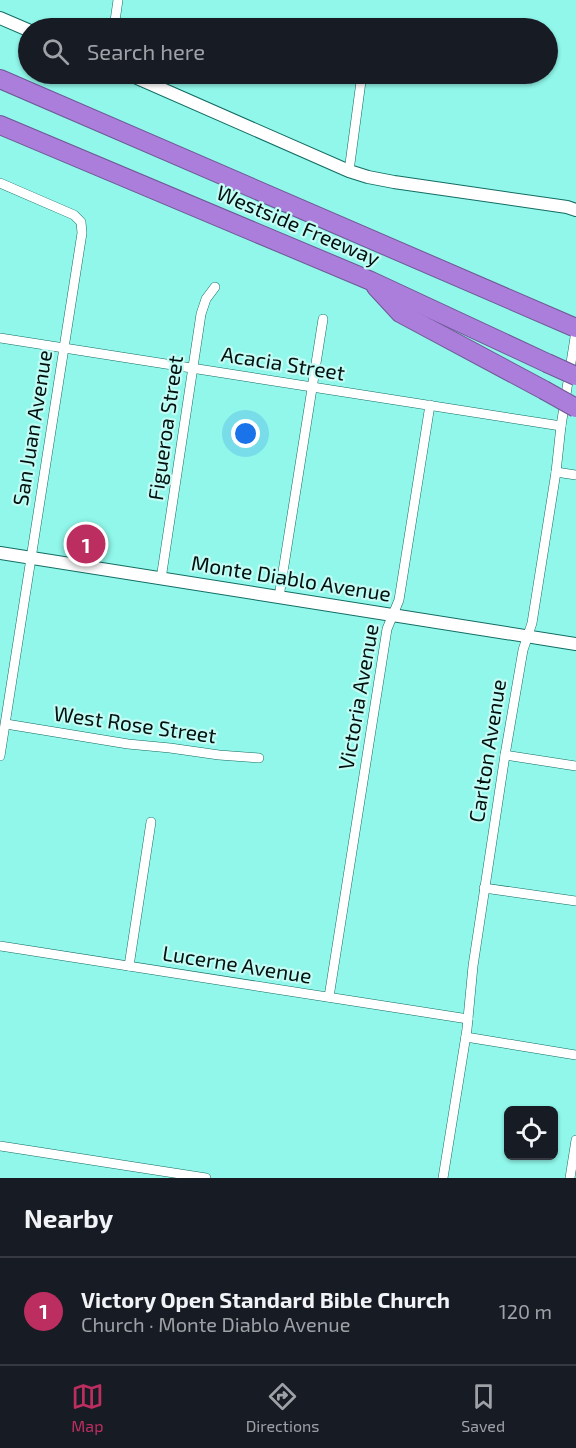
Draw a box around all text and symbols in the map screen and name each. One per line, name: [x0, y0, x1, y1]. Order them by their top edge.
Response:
search box: [18, 18, 558, 84]
icon: search: [39, 35, 72, 68]
text: Search here: [87, 38, 205, 64]
street label: Westside Freeway: [213, 179, 384, 270]
street label: Acacia Street: [220, 340, 347, 385]
street label: San Juan Avenue: [7, 348, 56, 507]
street label: Figueroa Street: [142, 354, 187, 502]
your location: [231, 419, 260, 448]
pin: 1: [66, 522, 106, 566]
street label: Monte Diablo Avenue: [190, 549, 393, 606]
street label: Victoria Avenue: [332, 622, 383, 772]
street label: Carlton Avenue: [463, 677, 510, 824]
street label: West Rose Street: [52, 700, 218, 747]
street label: Lucerne Avenue: [161, 939, 314, 988]
map controls: [504, 1106, 558, 1160]
button: locate: [504, 1106, 558, 1160]
text: Nearby: [24, 1202, 113, 1233]
text: Victory Open Standard Bible Church: [81, 1286, 450, 1312]
text: 1: [39, 1299, 48, 1323]
text: 120 m: [499, 1299, 552, 1323]
text: Church · Monte Diablo Avenue: [81, 1312, 350, 1336]
tab: Map: [71, 1380, 104, 1435]
tab: Directions: [246, 1380, 319, 1435]
tab: Saved: [461, 1380, 505, 1435]

